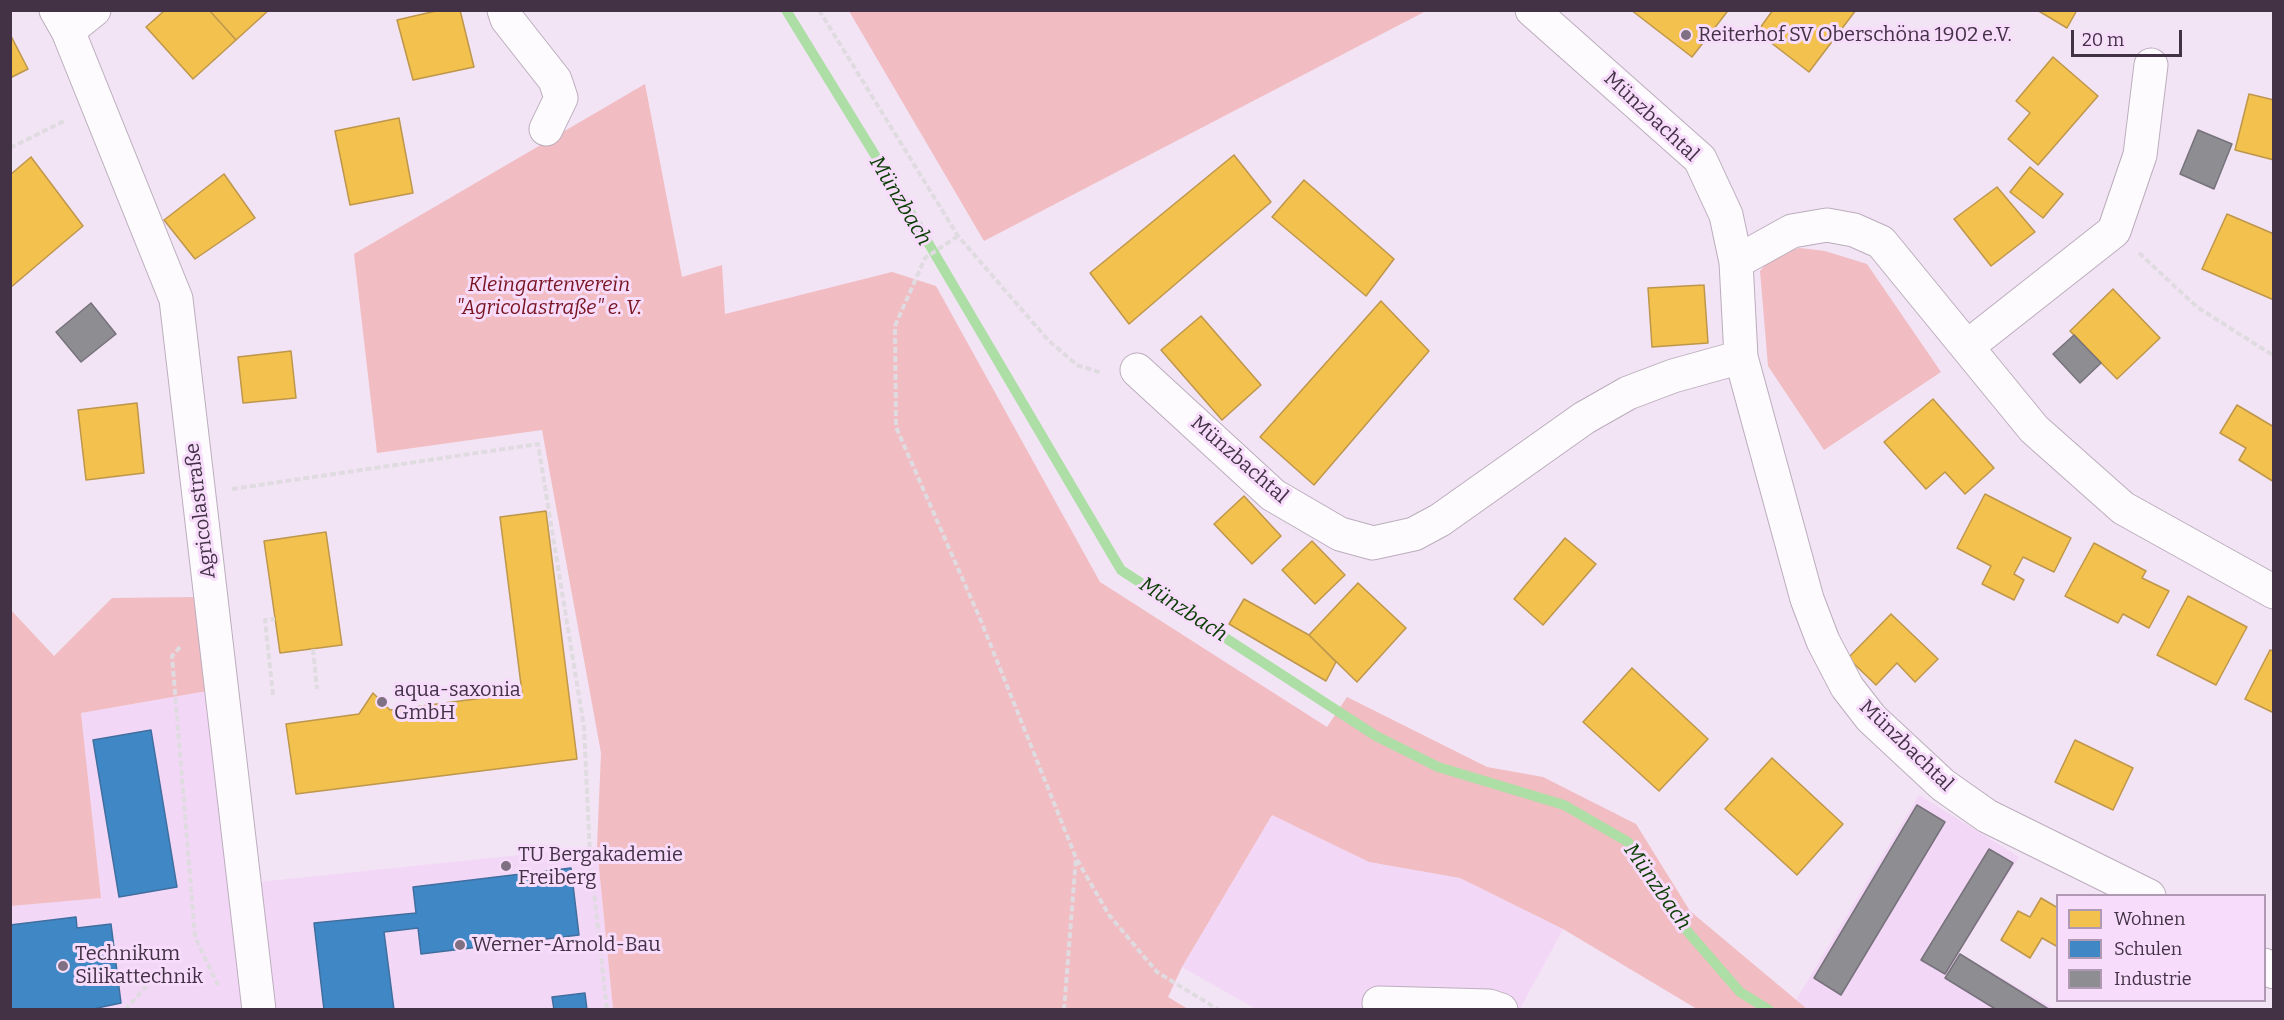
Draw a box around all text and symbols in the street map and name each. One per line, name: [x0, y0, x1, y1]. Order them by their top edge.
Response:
scale bar: [2074, 18, 2185, 56]
place label: Reiterhof SV Oberschöna 1902 e.V.: [1698, 23, 2012, 47]
marker: Reiterhof SV Oberschöna 1902 e.V.: [1679, 28, 1693, 42]
text: 20 m: [2082, 29, 2124, 51]
street label: Münzbachtal: [1599, 67, 1703, 167]
water label: Münzbach: [863, 152, 937, 250]
park label: Kleingartenverein "Agricolastraße" e. V.: [456, 273, 642, 320]
street label: Münzbachtal: [1185, 411, 1293, 509]
street label: Agricolastraße: [181, 442, 221, 580]
water label: Münzbach: [1134, 572, 1232, 648]
place label: aqua-saxonia GmbH: [394, 678, 521, 725]
marker: aqua-saxonia GmbH: [375, 695, 389, 709]
street label: Münzbachtal: [1854, 695, 1958, 797]
water label: Münzbach: [1618, 839, 1696, 935]
place label: TU Bergakademie Freiberg: [518, 843, 683, 890]
marker: TU Bergakademie Freiberg: [499, 859, 513, 873]
legend: [2056, 894, 2266, 1002]
text: Wohnen: [2114, 908, 2185, 930]
place label: Werner-Arnold-Bau: [472, 933, 661, 957]
marker: Werner-Arnold-Bau: [453, 938, 467, 952]
text: Schulen: [2114, 938, 2182, 960]
place label: Technikum Silikattechnik: [75, 942, 203, 989]
marker: Technikum Silikattechnik: [56, 959, 70, 973]
text: Industrie: [2114, 968, 2192, 990]

